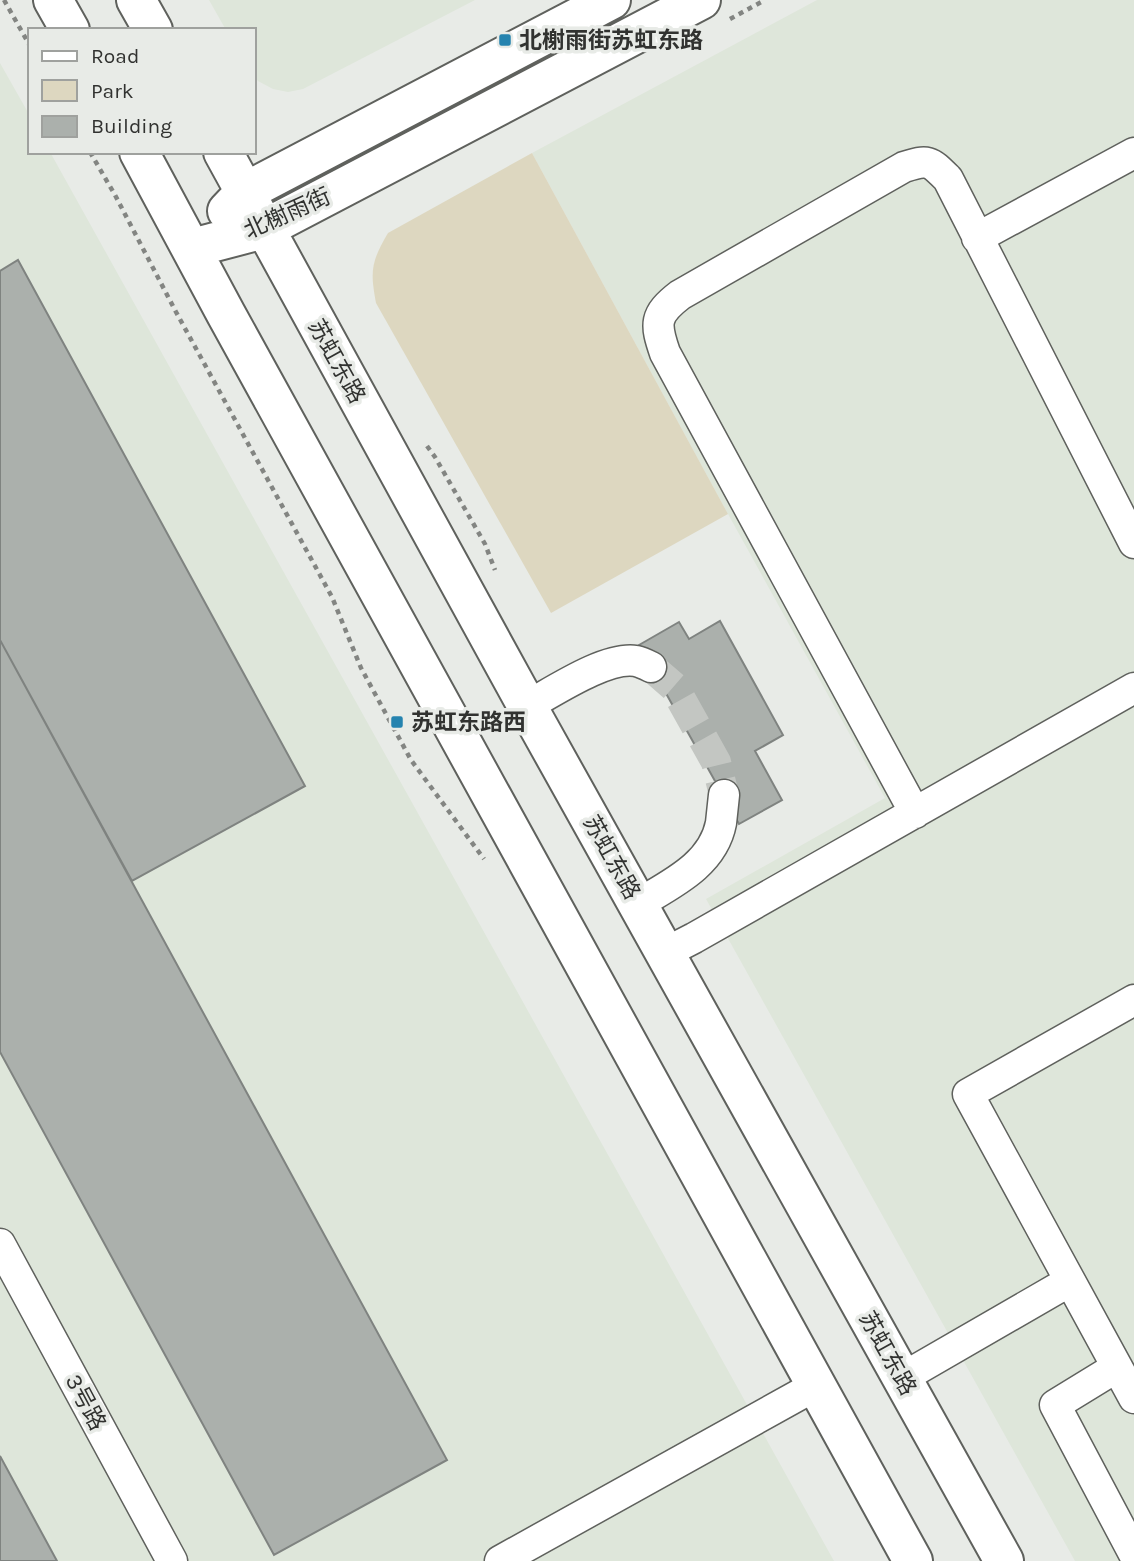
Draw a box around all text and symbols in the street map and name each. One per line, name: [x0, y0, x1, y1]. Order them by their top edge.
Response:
place label: 北榭雨街苏虹东路: [519, 27, 703, 54]
legend: [28, 28, 256, 154]
marker: 北榭雨街苏虹东路: [497, 32, 513, 48]
text: Road: [91, 44, 139, 68]
text: Park: [91, 79, 134, 103]
text: Building: [91, 114, 172, 138]
street label: 北榭雨街: [240, 182, 335, 244]
street label: 苏虹东路: [302, 314, 371, 408]
place label: 苏虹东路西: [411, 709, 526, 736]
marker: 苏虹东路西: [389, 714, 405, 730]
street label: 苏虹东路: [577, 810, 646, 904]
street label: 苏虹东路: [853, 1306, 922, 1400]
street label: 3号路: [60, 1370, 111, 1435]

